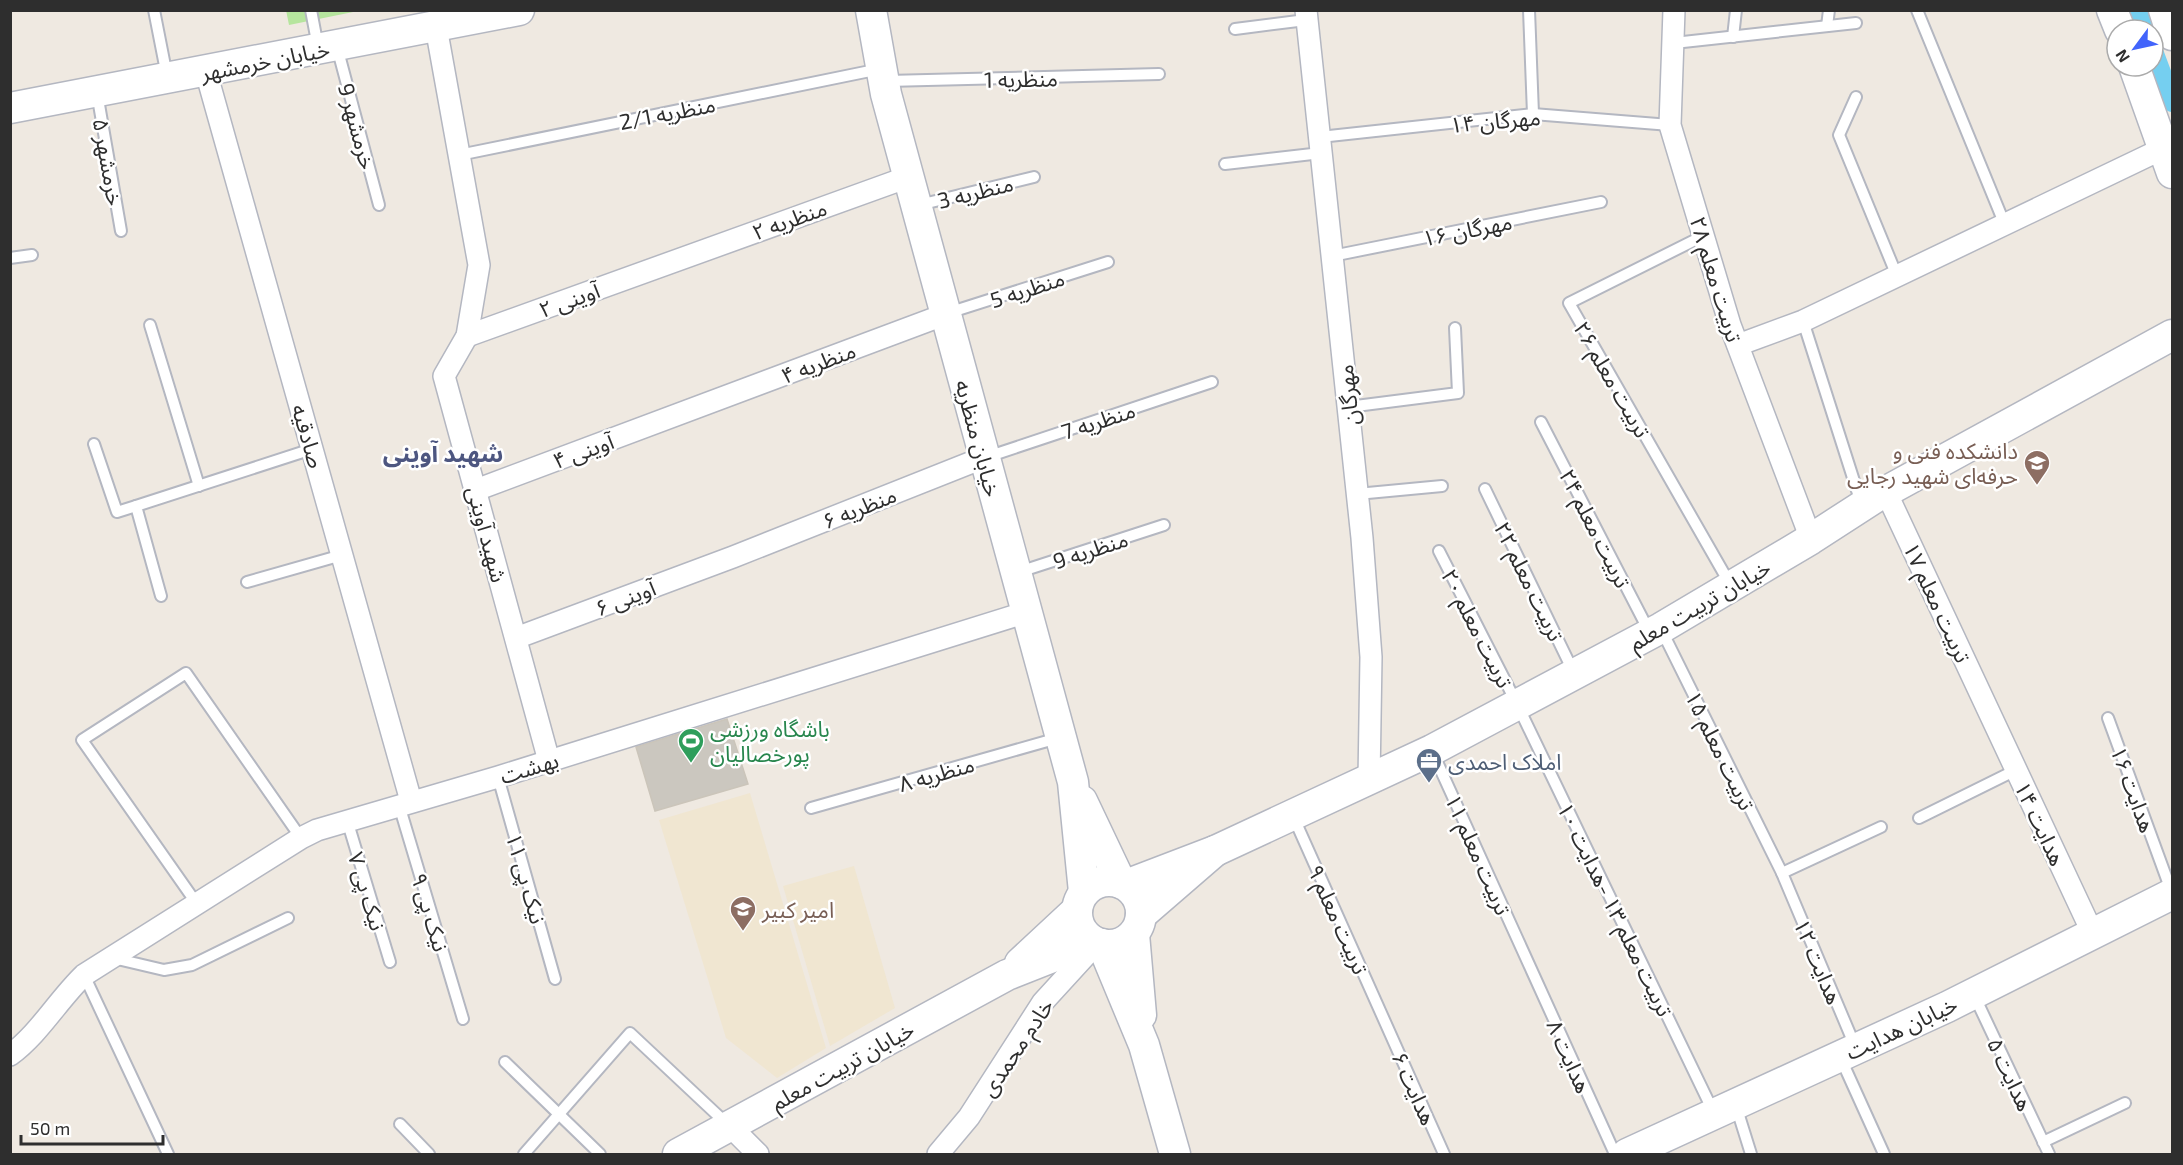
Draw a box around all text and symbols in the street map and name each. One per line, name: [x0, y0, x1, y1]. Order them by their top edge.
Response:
north arrow: [2105, 18, 2165, 78]
street label: خیابان خرمشهر: [197, 35, 332, 86]
text: N: [2111, 46, 2133, 66]
street label: منظریه 1: [984, 64, 1058, 93]
street label: خرمشهر 9: [333, 80, 382, 172]
street label: منظریه 2/1: [617, 90, 718, 135]
street label: مهرگان ۱۴: [1448, 103, 1542, 138]
street label: خرمشهر ۵: [88, 116, 129, 208]
street label: منظریه 3: [934, 169, 1016, 214]
street label: منظریه ۲: [748, 194, 830, 245]
street label: مهرگان ۱۶: [1420, 208, 1514, 251]
street label: تربیت معلم ۲۸: [1681, 213, 1748, 346]
street label: منظریه 5: [986, 264, 1068, 313]
street label: آوینی ۲: [535, 276, 605, 323]
street label: تربیت معلم ۲۶: [1565, 316, 1657, 444]
street label: منظریه ۴: [777, 336, 859, 389]
street label: مهرگان: [1331, 363, 1364, 427]
street label: خیابان منظریه: [950, 377, 1007, 500]
street label: منظریه 7: [1058, 396, 1139, 445]
street label: صادقیه: [287, 401, 331, 471]
street label: آوینی ۴: [549, 427, 619, 474]
place label: دانشکده فنی و حرفه‌ای شهید رجایی: [1847, 437, 2018, 490]
district label: شهید آوینی: [383, 438, 503, 468]
school or university icon: دانشکده فنی و حرفه‌ای شهید رجایی: [2022, 448, 2052, 486]
street label: تربیت معلم ۲۴: [1551, 464, 1637, 594]
street label: منظریه ۶: [818, 480, 900, 535]
street label: شهید آوینی: [462, 483, 513, 585]
street label: تربیت معلم ۲۲: [1485, 517, 1570, 647]
street label: منظریه 9: [1049, 525, 1131, 574]
street label: تربیت معلم ۱۷: [1894, 538, 1977, 668]
street label: خیابان تربیت معلم: [1623, 553, 1777, 659]
street label: تربیت معلم ۲۰: [1433, 564, 1519, 694]
street label: آوینی ۶: [591, 573, 661, 621]
street label: تربیت معلم ۱۵: [1676, 686, 1761, 816]
place label: باشگاه ورزشی پورخصالیان: [710, 715, 830, 769]
sports icon: باشگاه ورزشی پورخصالیان: [676, 726, 706, 764]
street label: هدایت ۱۶: [2106, 742, 2162, 836]
street label: بهشت: [497, 746, 562, 789]
office icon: املاک احمدی: [1414, 746, 1444, 784]
place label: املاک احمدی: [1448, 748, 1562, 775]
street label: منظریه ۸: [895, 750, 977, 797]
street label: هدایت ۱۴: [2010, 777, 2072, 869]
street label: تربیت معلم ۱۱: [1436, 789, 1517, 921]
street label: تربیت معلم ۱۳ -هدایت ۱۰: [1548, 798, 1679, 1022]
street label: نیک پی ۱۱: [499, 830, 552, 927]
street label: نیک پی ۷: [341, 849, 392, 934]
street label: تربیت معلم ۹: [1299, 860, 1375, 980]
street label: نیک پی ۹: [404, 870, 455, 955]
school or university icon: امیر کبیر: [728, 894, 758, 932]
place label: امیر کبیر: [761, 896, 834, 923]
street label: هدایت ۱۲: [1789, 914, 1849, 1008]
street label: خیابان هدایت: [1841, 990, 1961, 1065]
street label: خادم محمدی: [974, 993, 1062, 1104]
street label: خیابان تربیت معلم: [766, 1015, 921, 1119]
street label: هدایت ۸: [1542, 1015, 1598, 1097]
street label: هدایت ۵: [1983, 1033, 2039, 1115]
street label: هدایت ۶: [1387, 1047, 1443, 1129]
scale bar: [21, 1108, 164, 1146]
text: 50 m: [30, 1117, 70, 1139]

